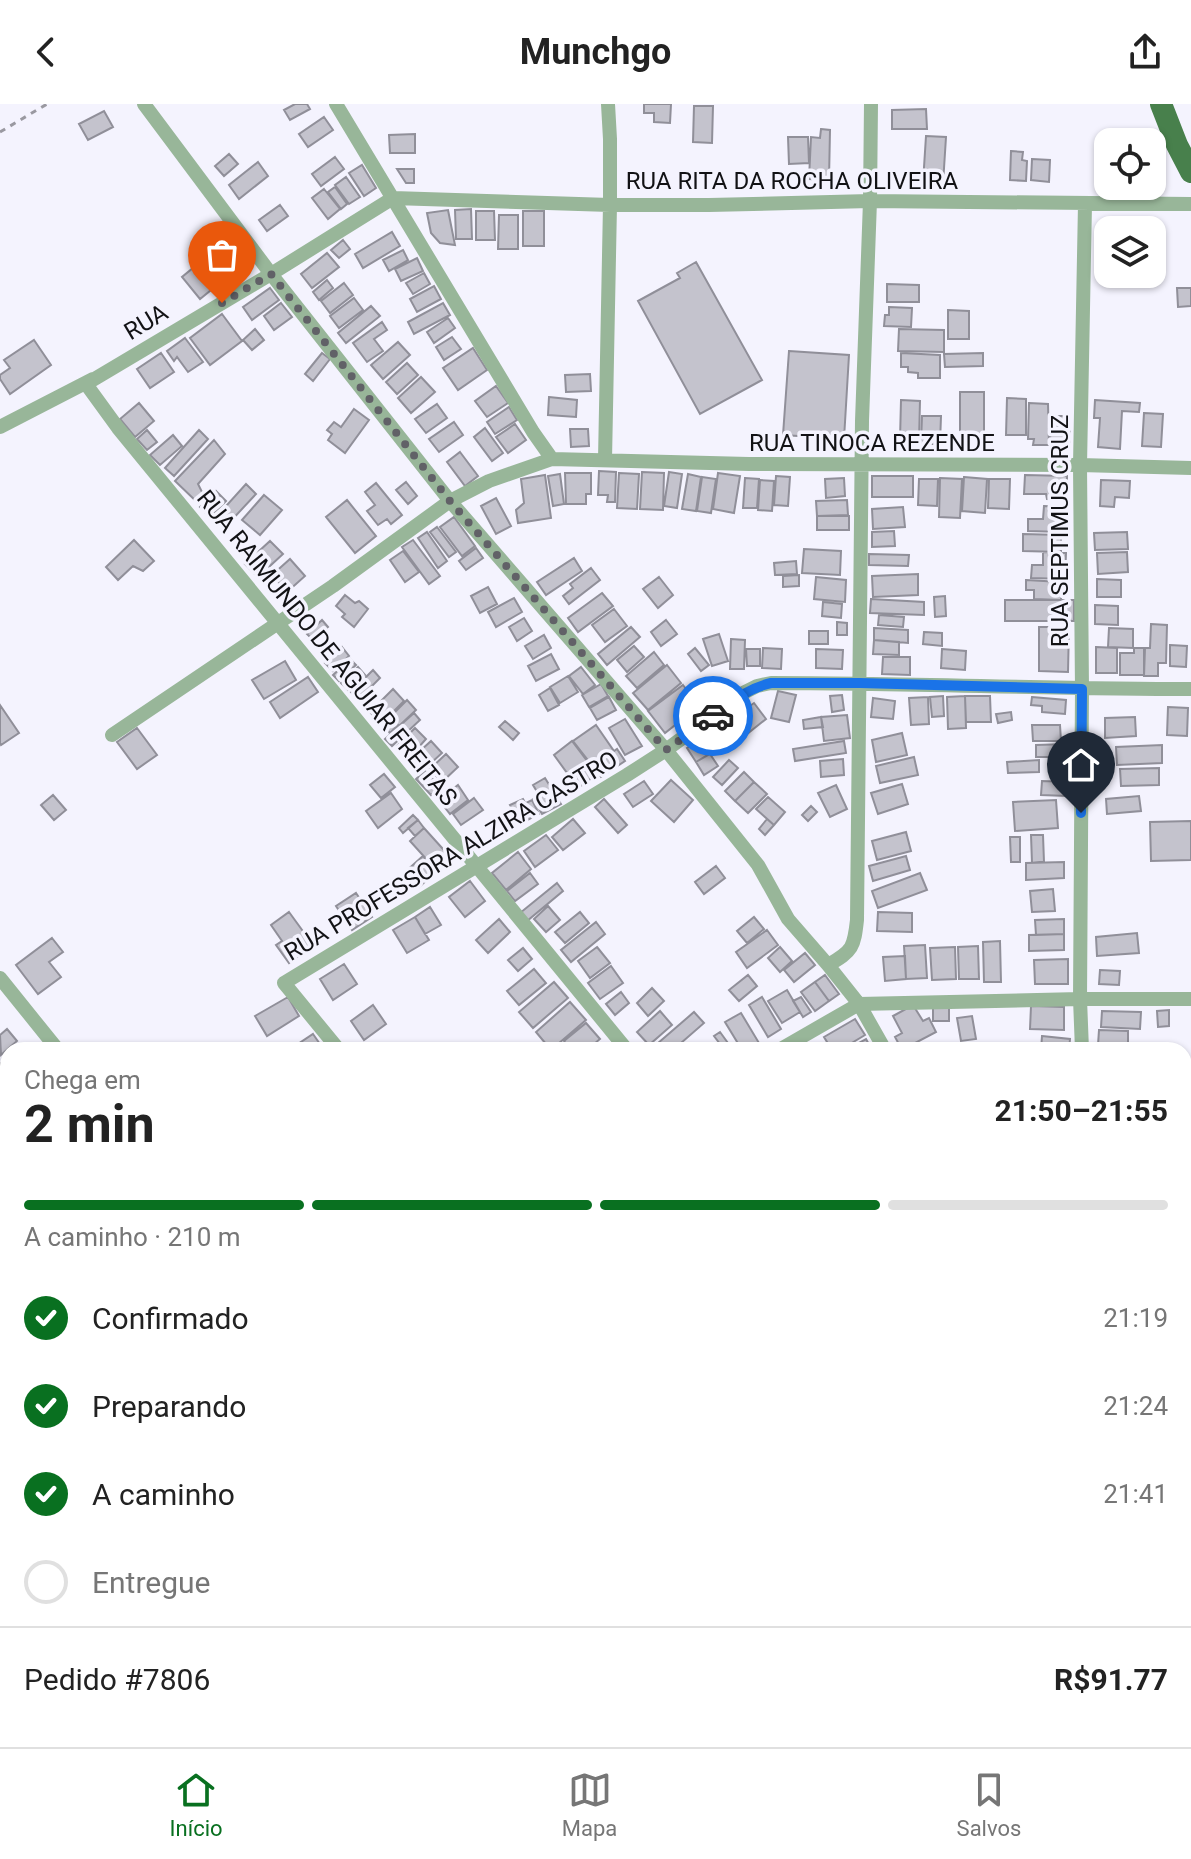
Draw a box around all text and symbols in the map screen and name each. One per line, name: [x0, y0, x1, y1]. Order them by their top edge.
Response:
icon: back: [24, 30, 68, 74]
icon: share: [1123, 30, 1167, 74]
text: Munchgo: [520, 31, 671, 73]
map controls: [1094, 128, 1166, 288]
button: locate: [1094, 128, 1166, 200]
street label: RUA RITA DA ROCHA OLIVEIRA: [626, 167, 959, 195]
button: layers: [1094, 216, 1166, 288]
pin: [188, 221, 256, 303]
icon: bag: [200, 233, 244, 277]
street label: RUA: [119, 298, 173, 346]
street label: RUA SEPTIMUS CRUZ: [1046, 415, 1074, 647]
street label: RUA TINOCA REZENDE: [749, 429, 995, 457]
street label: RUA RAIMUNDO DE AGUIAR FREITAS: [191, 485, 463, 811]
courier: [673, 676, 753, 756]
icon: car: [691, 694, 735, 738]
pin: [1047, 731, 1115, 813]
icon: home: [1059, 743, 1103, 787]
street label: RUA PROFESSORA ALZIRA CASTRO: [279, 745, 623, 967]
text: Chega em: [24, 1065, 141, 1095]
text: 21:50–21:55: [994, 1093, 1168, 1128]
text: 2 min: [24, 1094, 155, 1155]
text: A caminho · 210 m: [24, 1222, 241, 1252]
icon: check: [24, 1296, 68, 1340]
text: Confirmado: [92, 1301, 249, 1336]
text: 21:19: [1103, 1303, 1168, 1333]
icon: check: [24, 1384, 68, 1428]
text: Preparando: [92, 1389, 246, 1424]
text: 21:24: [1103, 1391, 1168, 1421]
icon: check: [24, 1472, 68, 1516]
text: A caminho: [92, 1477, 235, 1512]
text: 21:41: [1103, 1479, 1168, 1509]
text: Entregue: [92, 1565, 211, 1600]
text: Pedido #7806: [24, 1662, 210, 1697]
text: R$91.77: [1054, 1662, 1168, 1697]
tab: Início: [170, 1768, 223, 1841]
tab: Mapa: [562, 1768, 617, 1841]
tab: Salvos: [957, 1768, 1021, 1841]

